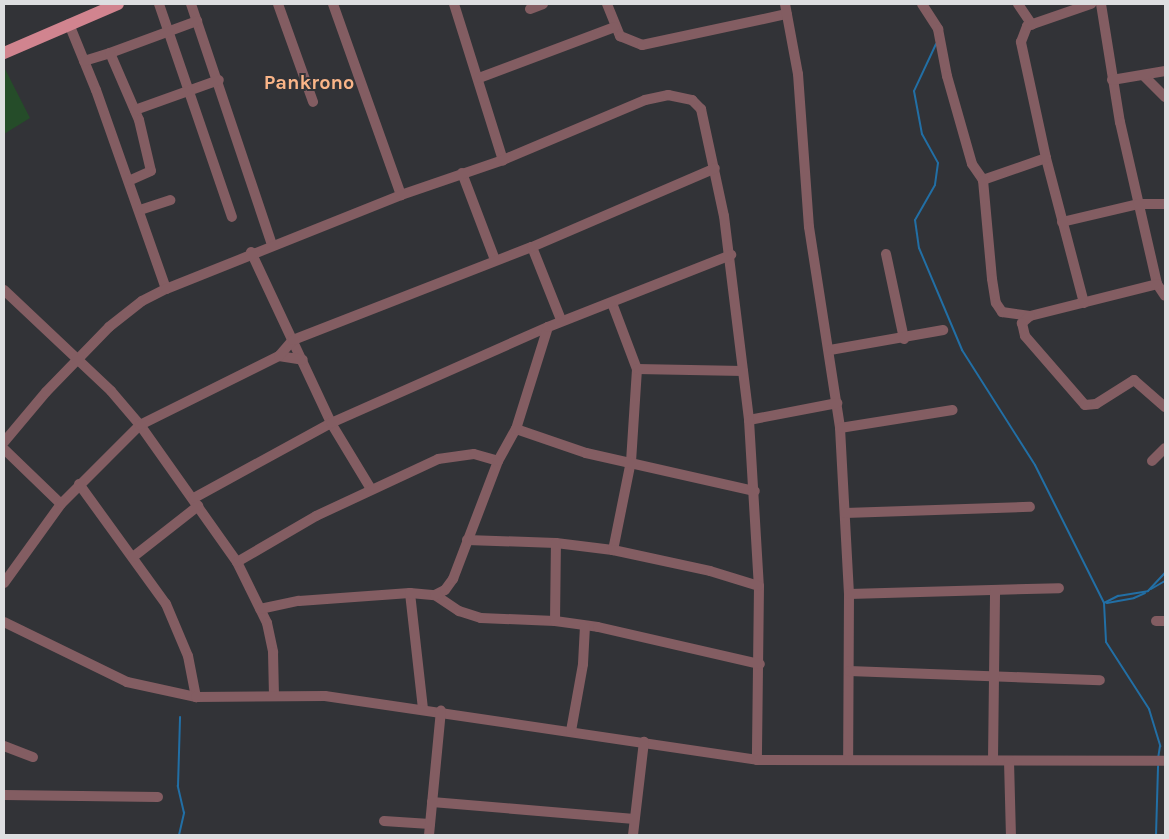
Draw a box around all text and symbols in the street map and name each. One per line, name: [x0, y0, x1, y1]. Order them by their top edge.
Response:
district label: Pankrono: [264, 70, 354, 94]

